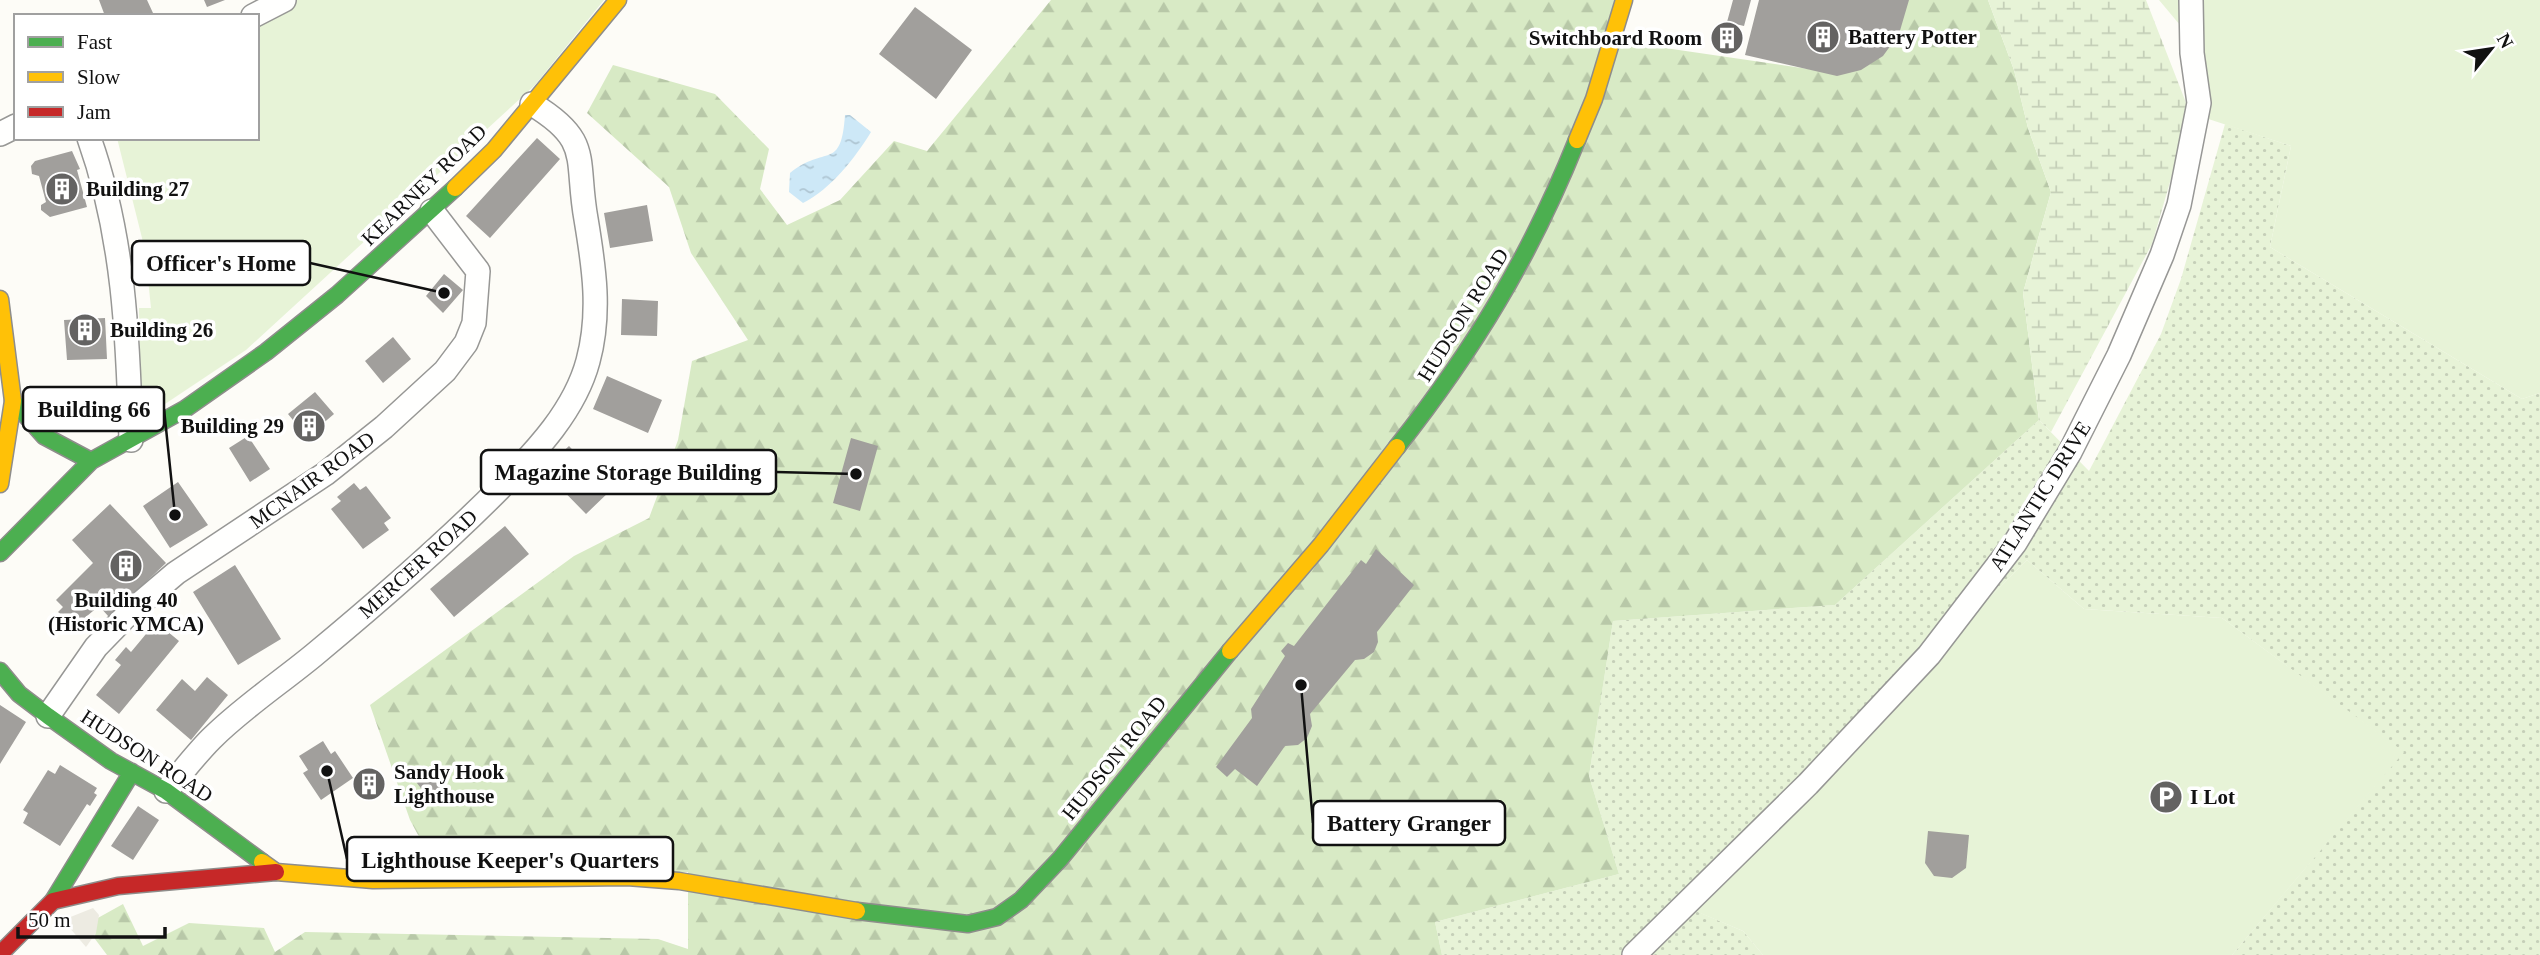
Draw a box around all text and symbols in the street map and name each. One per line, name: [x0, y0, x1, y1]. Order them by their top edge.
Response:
legend: [14, 14, 259, 140]
north arrow: [2456, 14, 2526, 84]
building icon: Battery Potter: [1804, 18, 1842, 56]
building icon: Switchboard Room: [1708, 19, 1746, 57]
place label: Battery Potter: [1848, 25, 1977, 49]
place label: Switchboard Room: [1529, 26, 1703, 50]
text: Fast: [77, 30, 112, 54]
text: N: [2493, 30, 2518, 52]
text: Slow: [77, 65, 121, 89]
text: Jam: [77, 100, 111, 124]
street label: KEARNEY ROAD: [357, 119, 491, 251]
building icon: Building 27: [43, 170, 81, 208]
place label: Building 27: [86, 177, 189, 201]
callout: Officer's Home: [132, 241, 310, 285]
street label: HUDSON ROAD: [1412, 244, 1514, 386]
text: Officer's Home: [146, 251, 296, 276]
building icon: Building 26: [66, 311, 104, 349]
place label: Building 26: [110, 318, 213, 342]
callout: Building 66: [23, 387, 164, 431]
text: Building 66: [37, 397, 151, 422]
building icon: Building 29: [290, 407, 328, 445]
place label: Building 29: [181, 414, 284, 438]
street label: ATLANTIC DRIVE: [1984, 417, 2096, 575]
street label: MCNAIR ROAD: [245, 427, 379, 533]
callout: Magazine Storage Building: [481, 450, 776, 494]
text: Magazine Storage Building: [494, 460, 762, 485]
street label: MERCER ROAD: [354, 505, 482, 623]
building icon: Building 40 (Historic YMCA): [107, 547, 145, 585]
place label: Building 40 (Historic YMCA): [48, 588, 204, 636]
street label: HUDSON ROAD: [1057, 691, 1171, 825]
street label: HUDSON ROAD: [77, 704, 217, 808]
place label: Sandy Hook Lighthouse: [394, 760, 505, 808]
building icon: Sandy Hook Lighthouse: [350, 765, 388, 803]
parking icon: I Lot: [2147, 778, 2185, 816]
place label: I Lot: [2190, 785, 2235, 809]
callout: Battery Granger: [1313, 801, 1505, 845]
text: Battery Granger: [1327, 811, 1491, 836]
callout: Lighthouse Keeper's Quarters: [347, 837, 673, 881]
text: Lighthouse Keeper's Quarters: [361, 848, 659, 873]
scale bar: [18, 895, 164, 939]
text: 50 m: [28, 908, 71, 932]

